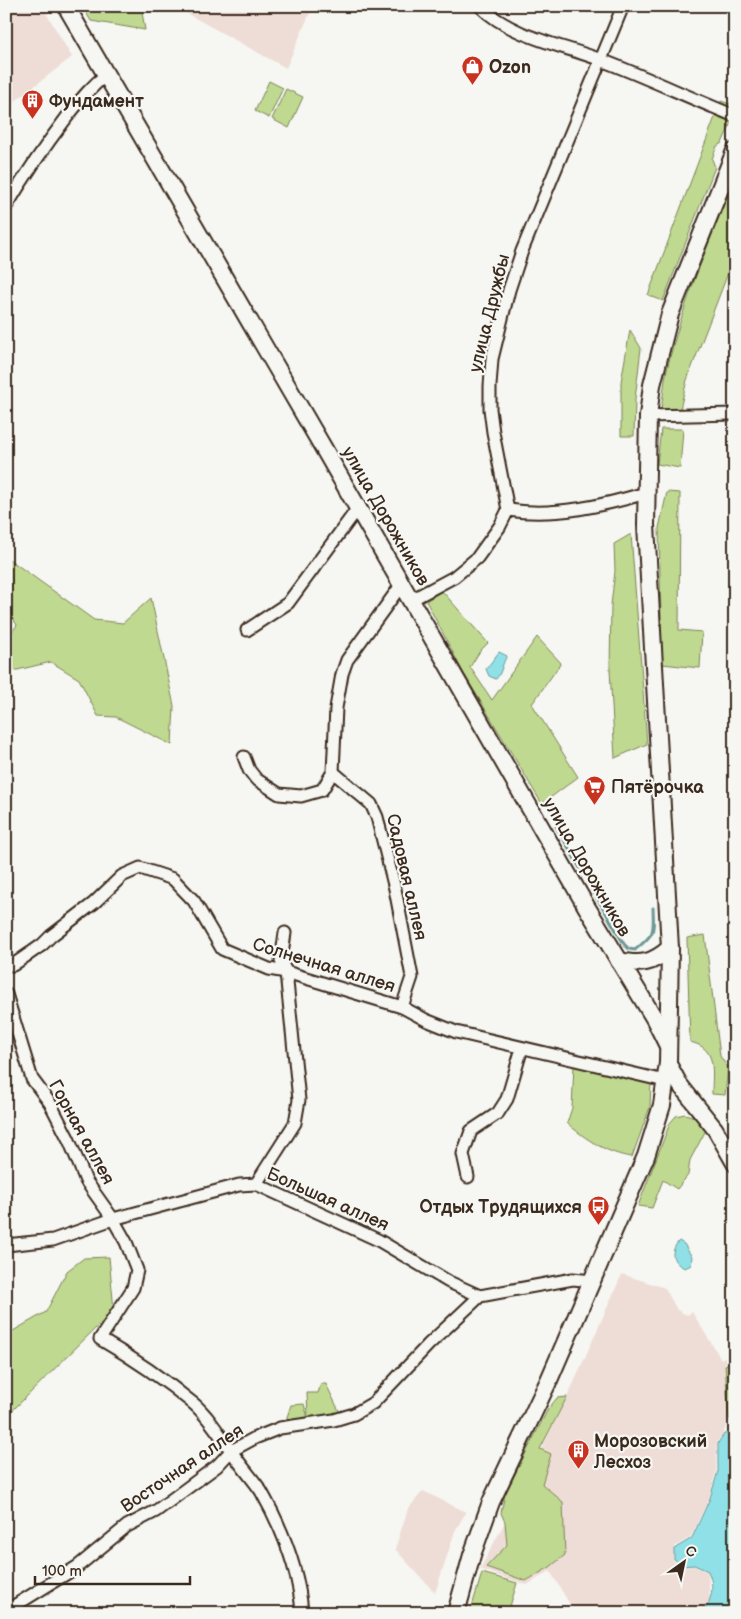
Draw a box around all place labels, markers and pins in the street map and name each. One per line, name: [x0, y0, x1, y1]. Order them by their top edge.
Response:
shop icon: Ozon: [461, 55, 485, 86]
place label: Ozon: [489, 57, 531, 78]
building icon: Фундамент: [21, 89, 45, 120]
place label: Фундамент: [49, 91, 144, 112]
supermarket icon: Пятёрочка: [583, 775, 607, 806]
place label: Пятёрочка: [611, 777, 704, 798]
bus stop icon: Отдых Трудящихся: [586, 1195, 610, 1226]
place label: Отдых Трудящихся: [420, 1197, 582, 1218]
place label: Морозовский Лесхоз: [593, 1431, 707, 1473]
building icon: Морозовский Лесхоз: [566, 1439, 590, 1470]

